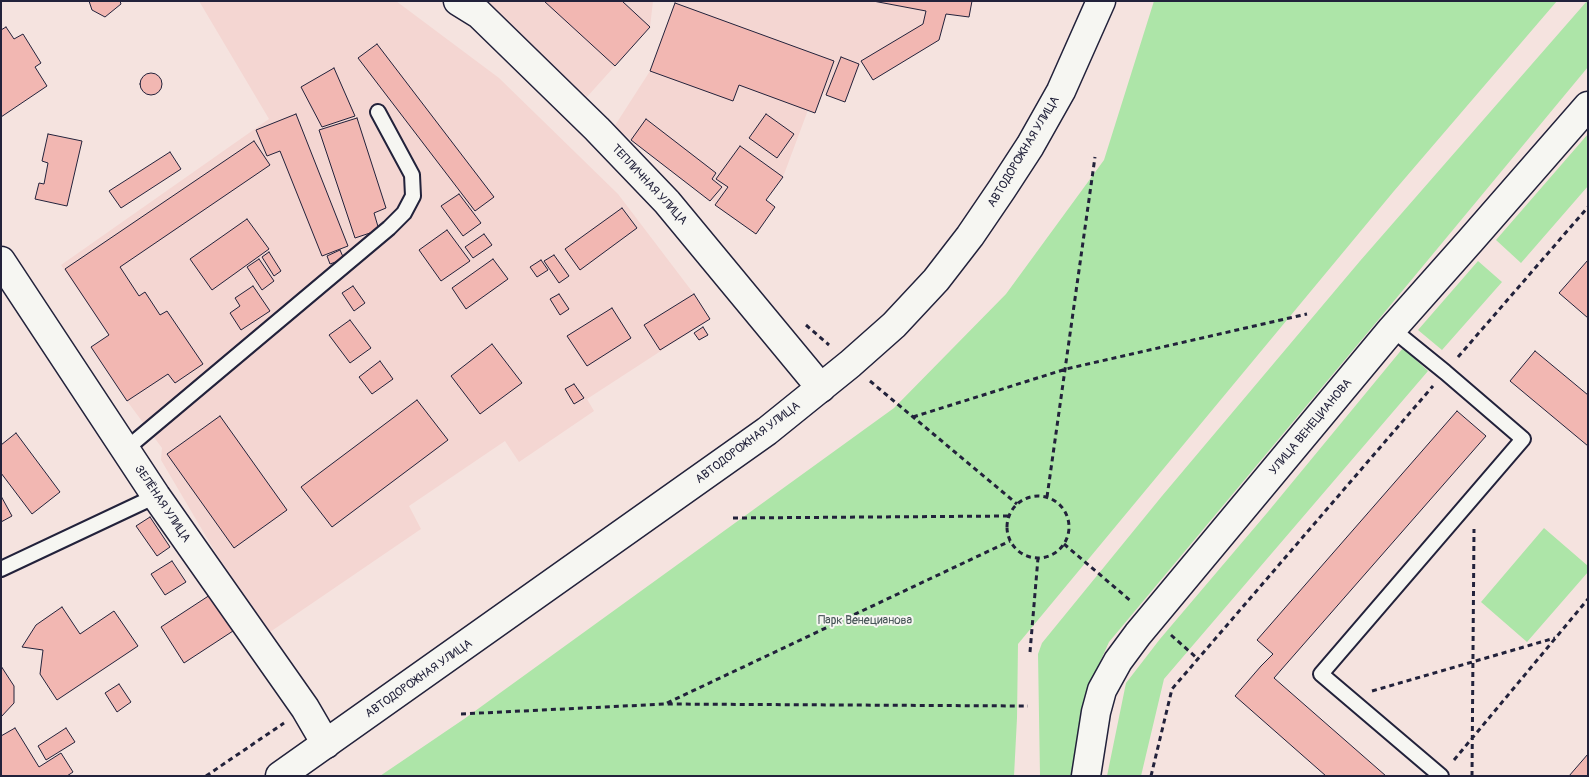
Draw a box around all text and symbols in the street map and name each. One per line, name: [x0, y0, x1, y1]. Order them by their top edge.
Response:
street label: АВТОДОРОЖНАЯ УЛИЦА: [985, 94, 1063, 210]
street label: ТЕПЛИЧНАЯ УЛИЦА: [608, 142, 690, 228]
street label: УЛИЦА ВЕНЕЦИАНОВА: [1267, 376, 1355, 478]
street label: АВТОДОРОЖНАЯ УЛИЦА: [693, 399, 803, 487]
street label: ЗЕЛЁНАЯ УЛИЦА: [131, 463, 193, 545]
park label: Парк Венецианова: [818, 614, 912, 628]
street label: АВТОДОРОЖНАЯ УЛИЦА: [363, 637, 475, 721]

